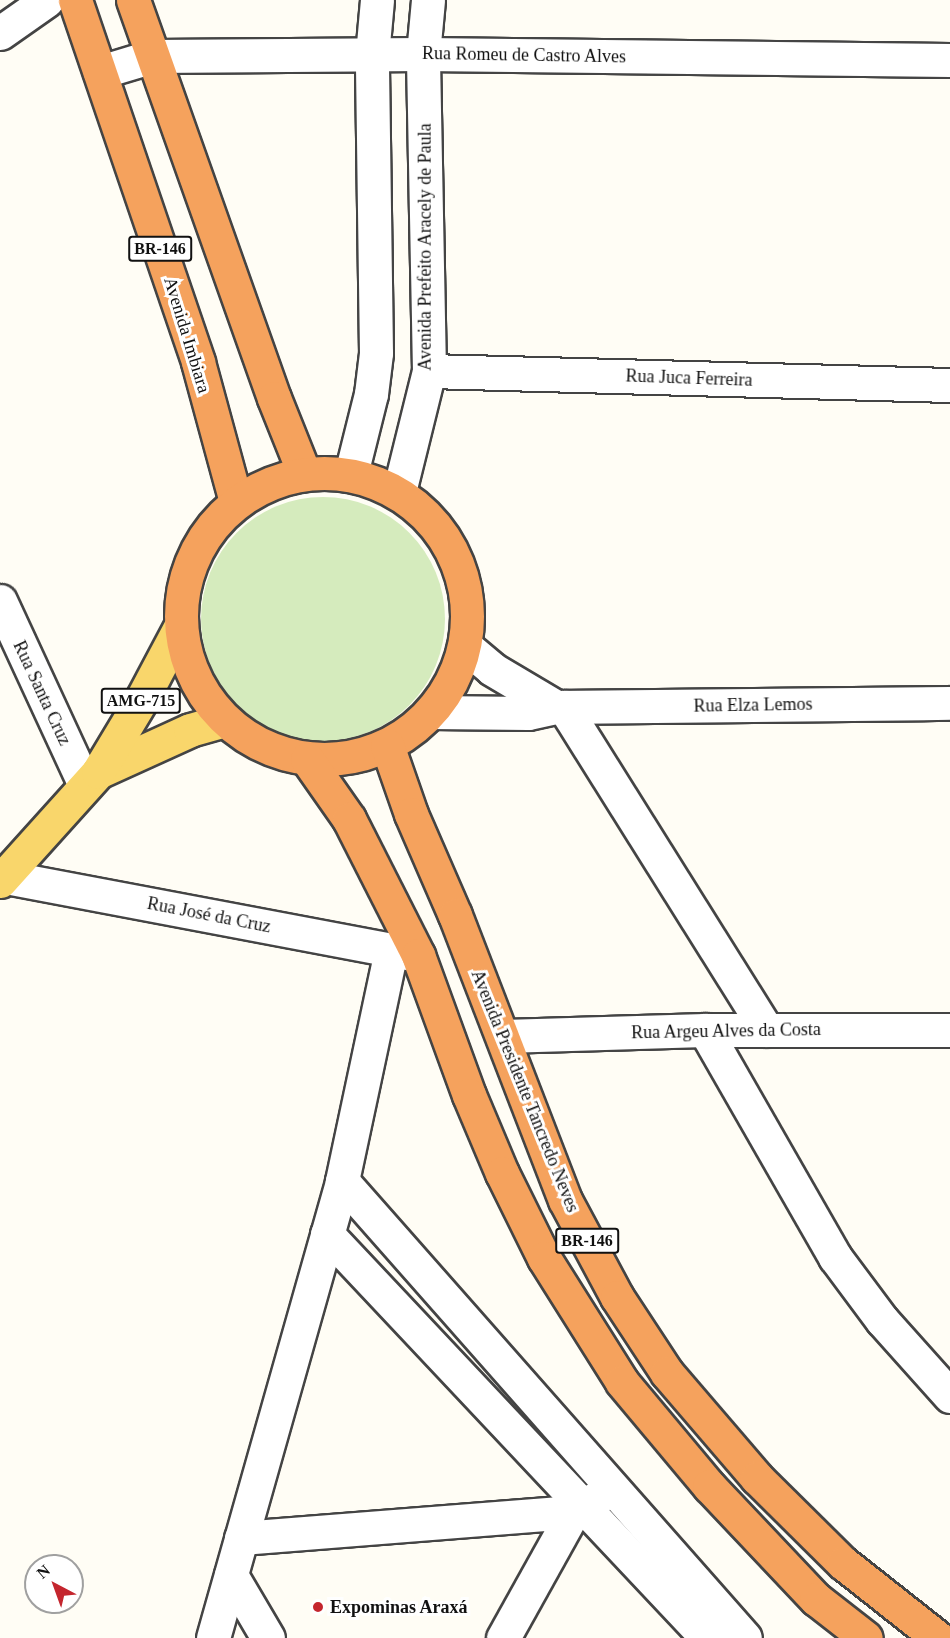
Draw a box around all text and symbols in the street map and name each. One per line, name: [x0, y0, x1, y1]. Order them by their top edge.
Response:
street label: Rua Romeu de Castro Alves: [421, 42, 627, 68]
street label: Avenida Prefeito Aracely de Paula: [414, 123, 436, 371]
road number: BR-146: [127, 236, 193, 262]
street label: Avenida Imbiara: [159, 274, 215, 396]
street label: Rua Juca Ferreira: [625, 365, 753, 391]
street label: Rua Santa Cruz: [8, 637, 76, 749]
road number: AMG-715: [100, 688, 182, 714]
street label: Rua Elza Lemos: [693, 693, 813, 717]
street label: Rua José da Cruz: [145, 892, 273, 938]
street label: Avenida Presidente Tancredo Neves: [466, 967, 584, 1215]
street label: Rua Argeu Alves da Costa: [630, 1019, 822, 1043]
road number: BR-146: [554, 1228, 620, 1254]
north arrow: [24, 1554, 84, 1614]
text: N: [33, 1561, 53, 1582]
place label: Expominas Araxá: [330, 1596, 469, 1618]
marker: Expominas Araxá: [311, 1600, 325, 1614]

